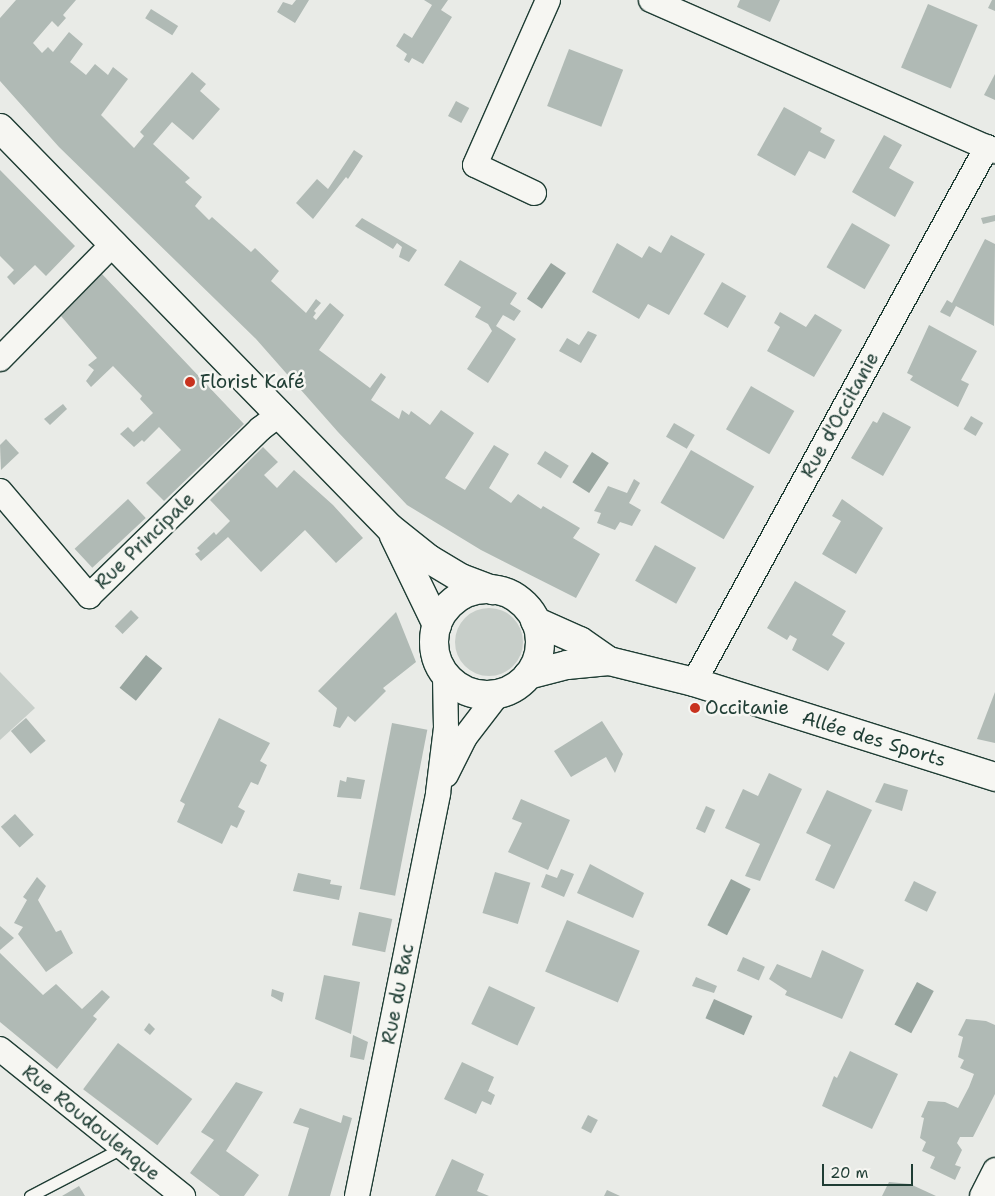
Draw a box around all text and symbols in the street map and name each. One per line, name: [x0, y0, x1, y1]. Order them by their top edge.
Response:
street label: Rue d'Occitanie: [796, 348, 884, 482]
place label: Florist Kafé: [200, 371, 305, 393]
marker: Florist Kafé: [184, 376, 196, 388]
street label: Rue Principale: [90, 488, 200, 594]
place label: Occitanie: [705, 697, 789, 719]
marker: Occitanie: [689, 702, 701, 714]
street label: Allée des Sports: [799, 706, 949, 772]
street label: Rue du Bac: [377, 942, 419, 1046]
street label: Rue Roudoulenque: [18, 1060, 164, 1186]
scale bar: [825, 1154, 916, 1186]
text: 20 m: [830, 1163, 869, 1183]

